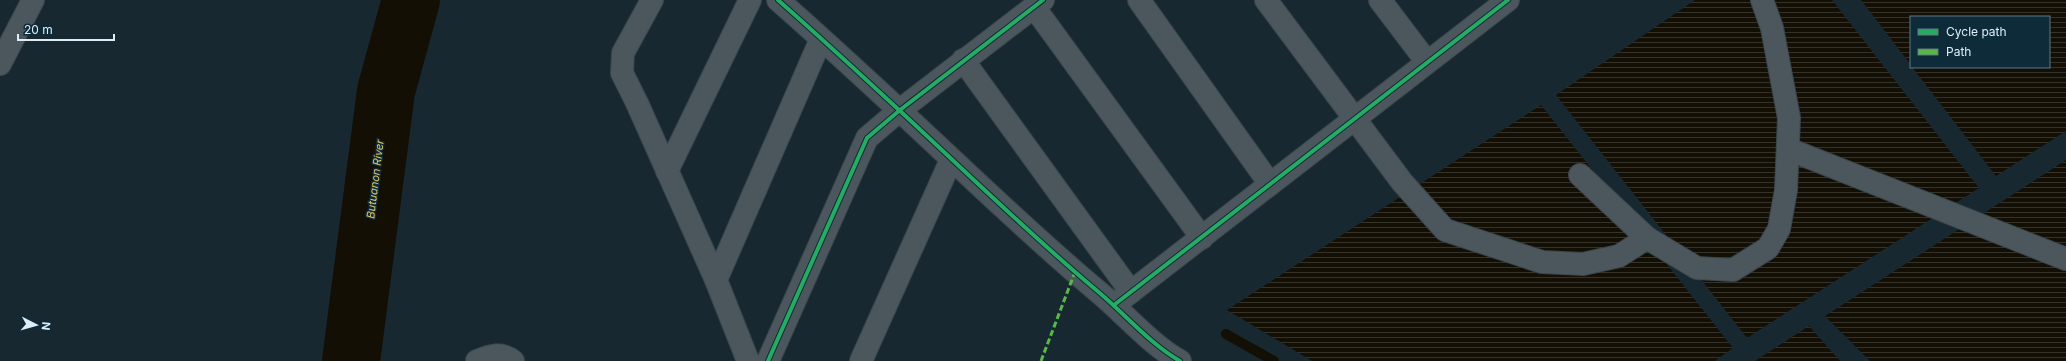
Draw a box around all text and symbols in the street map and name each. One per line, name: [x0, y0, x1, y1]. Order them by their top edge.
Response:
scale bar: [18, 16, 114, 42]
legend: [1910, 16, 2050, 68]
text: 20 m: [24, 22, 53, 37]
text: Cycle path: [1946, 24, 2007, 39]
text: Path: [1946, 44, 1971, 59]
water label: Butuanon River: [363, 138, 387, 219]
north arrow: [16, 305, 56, 345]
text: N: [39, 321, 53, 331]

